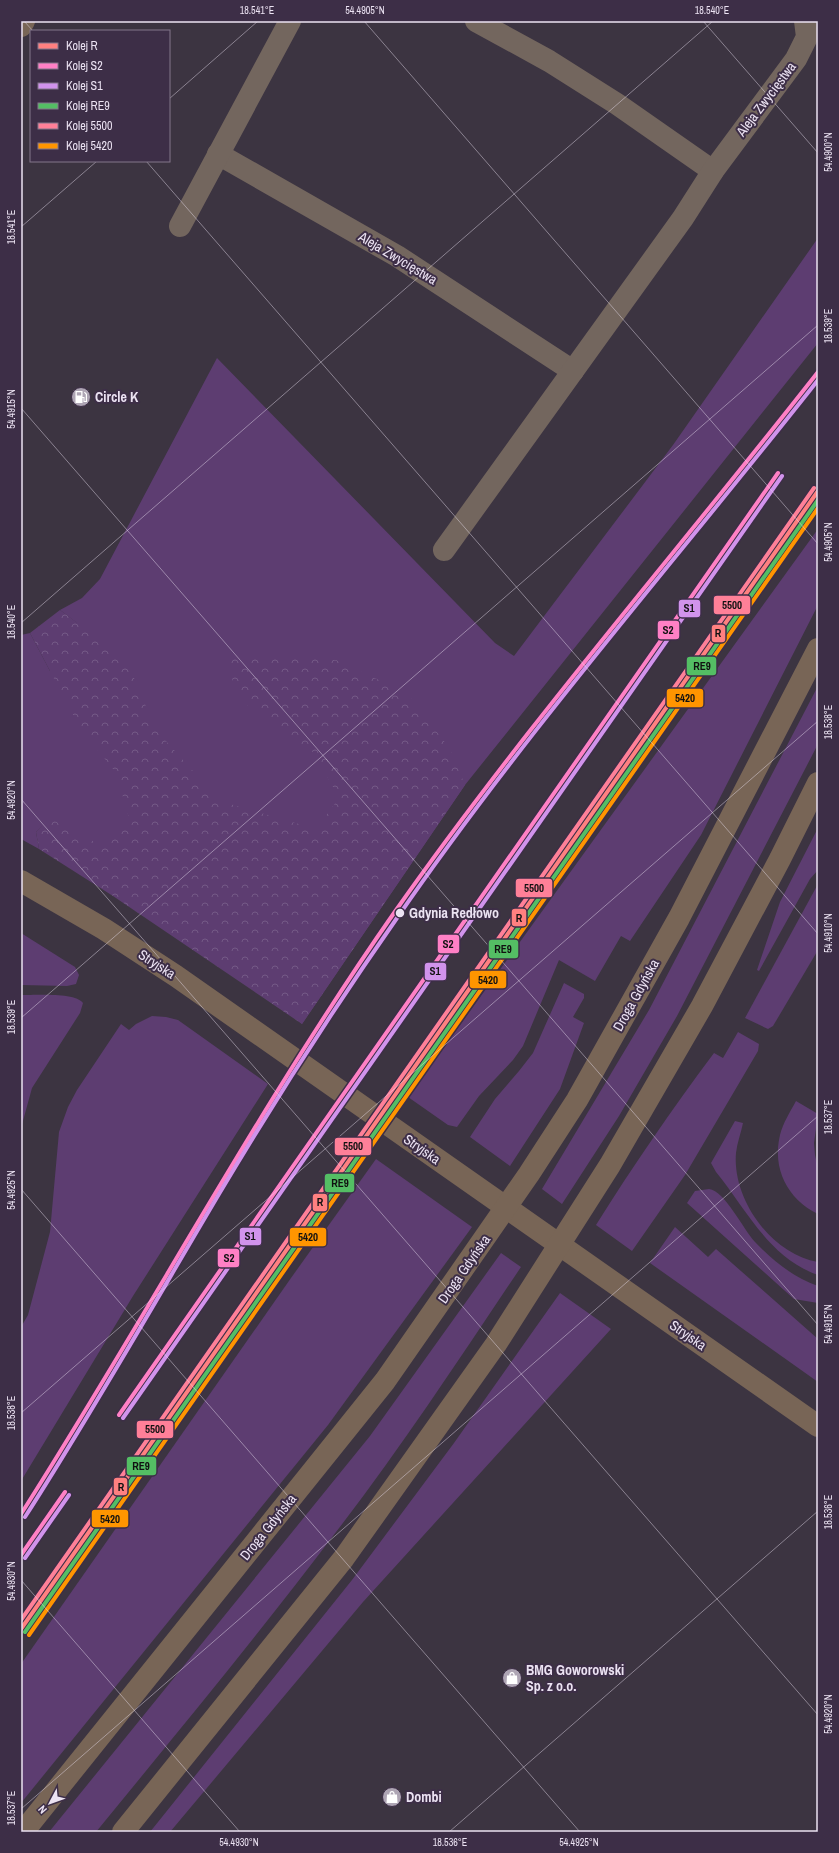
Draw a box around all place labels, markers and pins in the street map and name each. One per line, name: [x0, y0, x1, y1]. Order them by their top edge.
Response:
fuel station icon: Circle K: [70, 386, 92, 408]
place label: Circle K: [95, 388, 139, 406]
place label: Gdynia Redłowo: [409, 904, 499, 922]
marker: Gdynia Redłowo: [394, 907, 406, 919]
place label: BMG Goworowski Sp. z o.o.: [526, 1661, 624, 1695]
shop icon: BMG Goworowski Sp. z o.o.: [501, 1667, 523, 1689]
shop icon: Dombi: [381, 1786, 403, 1808]
place label: Dombi: [406, 1788, 442, 1806]

